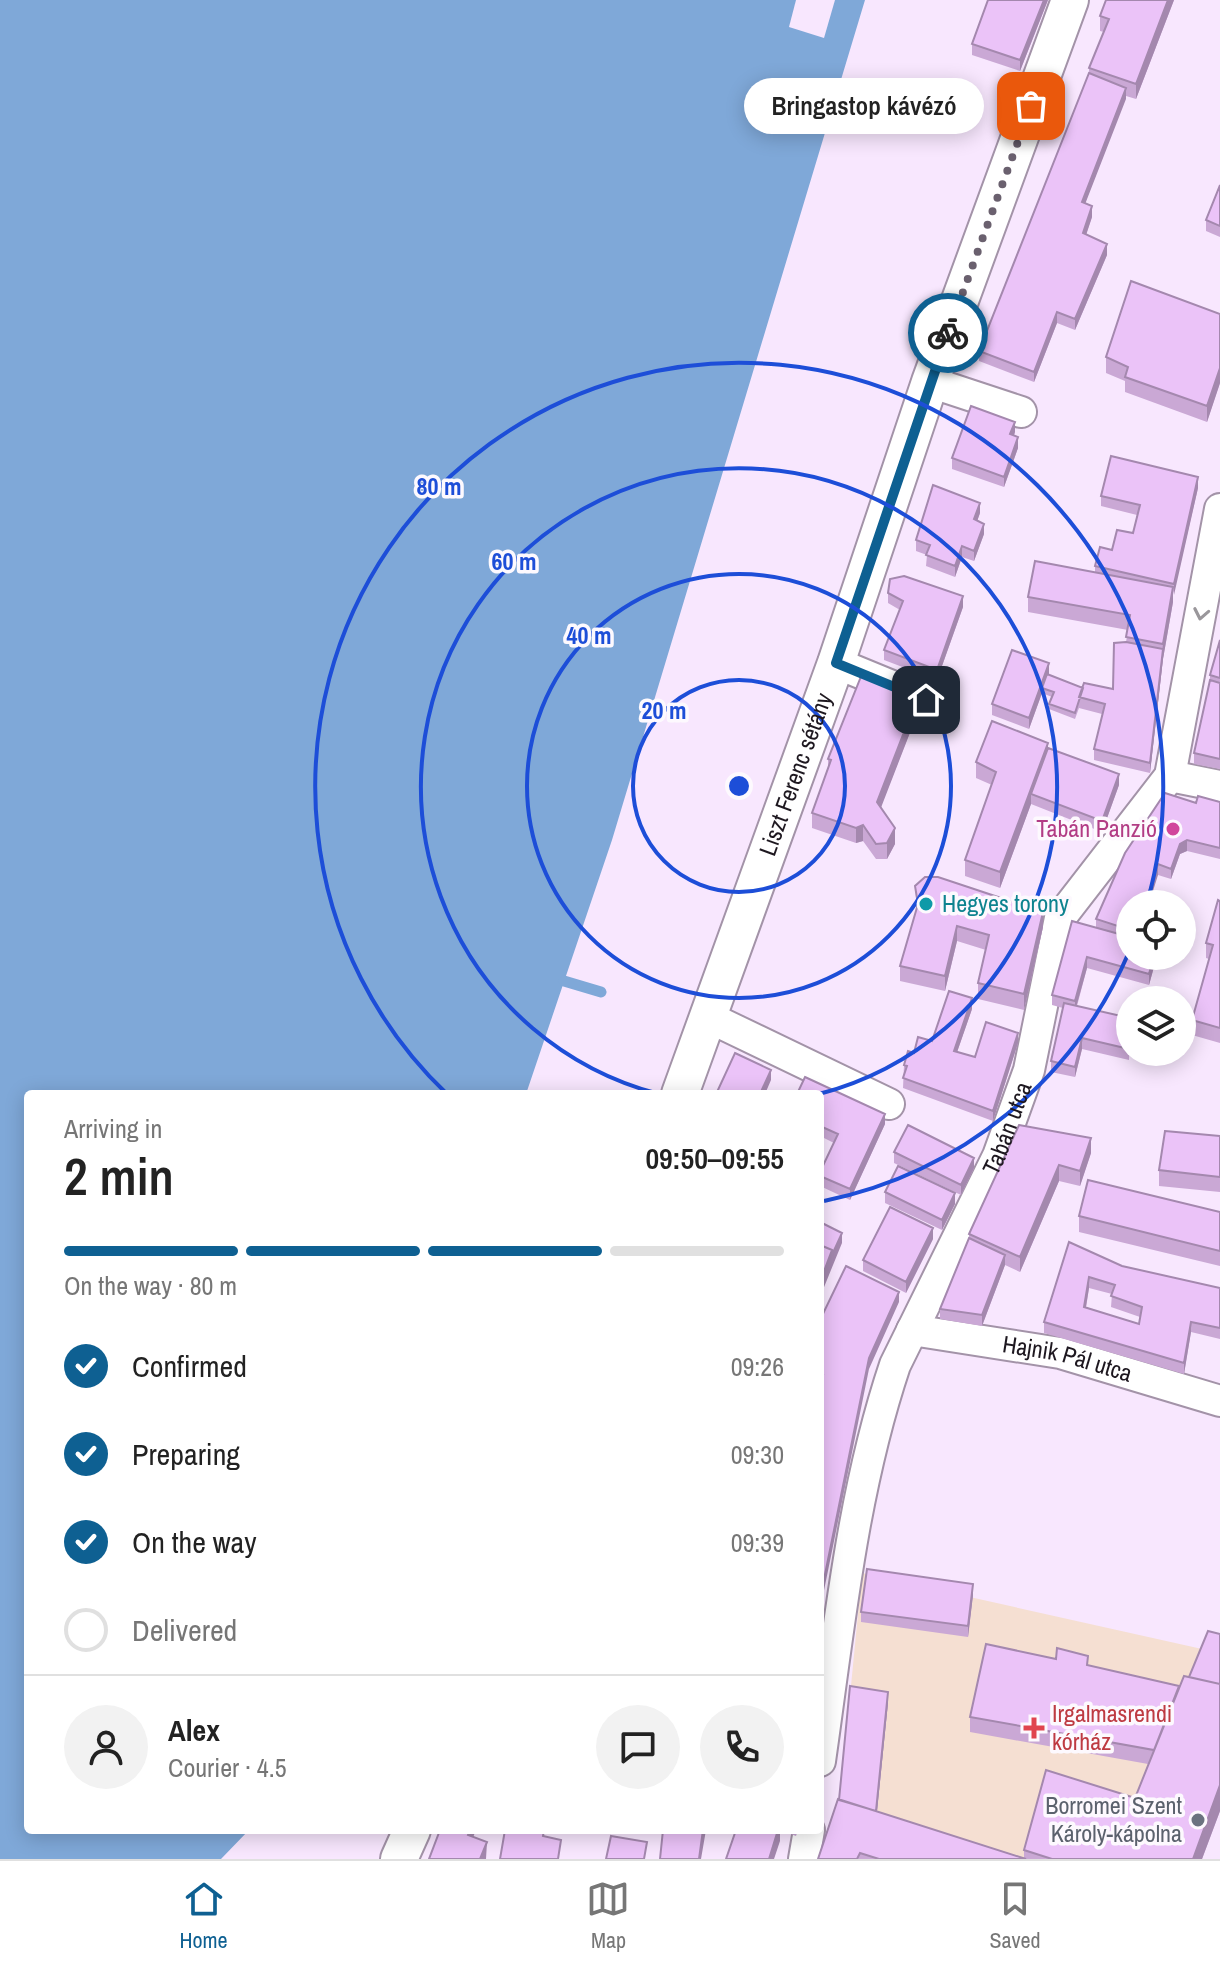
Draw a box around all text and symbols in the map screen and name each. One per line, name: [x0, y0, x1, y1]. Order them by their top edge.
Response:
pin: [997, 72, 1065, 140]
callout: Bringastop kávézó: [743, 78, 983, 134]
icon: bag: [1009, 84, 1053, 128]
text: Bringastop kávézó: [771, 88, 957, 123]
courier: [908, 293, 988, 373]
icon: bike: [926, 311, 970, 355]
text: 80 m: [417, 470, 461, 502]
text: 60 m: [492, 545, 536, 577]
one-way arrow: [1193, 607, 1210, 620]
text: 40 m: [567, 619, 611, 651]
pin: [892, 666, 960, 734]
icon: home: [904, 678, 948, 722]
street label: Liszt Ferenc sétány: [751, 688, 839, 860]
text: 20 m: [642, 694, 686, 726]
centre of rings: [725, 772, 753, 800]
place label: Tabán Panzió: [1036, 812, 1157, 844]
marker: Tabán Panzió: [1164, 820, 1182, 838]
place label: Hegyes torony: [942, 887, 1069, 919]
map controls: [1116, 890, 1196, 1066]
button: locate: [1116, 890, 1196, 970]
marker: Hegyes torony: [917, 895, 935, 913]
button: layers: [1116, 986, 1196, 1066]
street label: Tabán utca: [974, 1077, 1038, 1180]
text: Arriving in: [64, 1111, 162, 1146]
text: 09:50–09:55: [645, 1138, 784, 1178]
text: 2 min: [64, 1141, 174, 1211]
text: On the way · 80 m: [64, 1268, 237, 1303]
street label: Hajnik Pál utca: [1000, 1327, 1136, 1389]
icon: check: [64, 1344, 108, 1388]
text: Confirmed: [132, 1346, 247, 1386]
text: 09:26: [731, 1349, 784, 1384]
icon: check: [64, 1432, 108, 1476]
text: Preparing: [132, 1434, 240, 1474]
text: 09:30: [731, 1437, 784, 1472]
icon: check: [64, 1520, 108, 1564]
text: On the way: [132, 1522, 256, 1562]
text: 09:39: [731, 1525, 784, 1560]
text: Delivered: [132, 1610, 237, 1650]
place label: Irgalmasrendi kórház: [1052, 1697, 1172, 1757]
button: person: [64, 1705, 148, 1789]
button: chat: [596, 1705, 680, 1789]
button: phone: [700, 1705, 784, 1789]
text: Alex: [168, 1710, 220, 1750]
marker: Irgalmasrendi kórház: [1023, 1717, 1045, 1739]
text: Courier · 4.5: [168, 1750, 287, 1785]
place label: Borromei Szent Károly-kápolna: [1045, 1789, 1183, 1849]
marker: Borromei Szent Károly-kápolna: [1189, 1811, 1207, 1829]
tab: Home: [179, 1877, 228, 1955]
tab: Map: [586, 1877, 630, 1955]
tab: Saved: [989, 1877, 1041, 1955]

